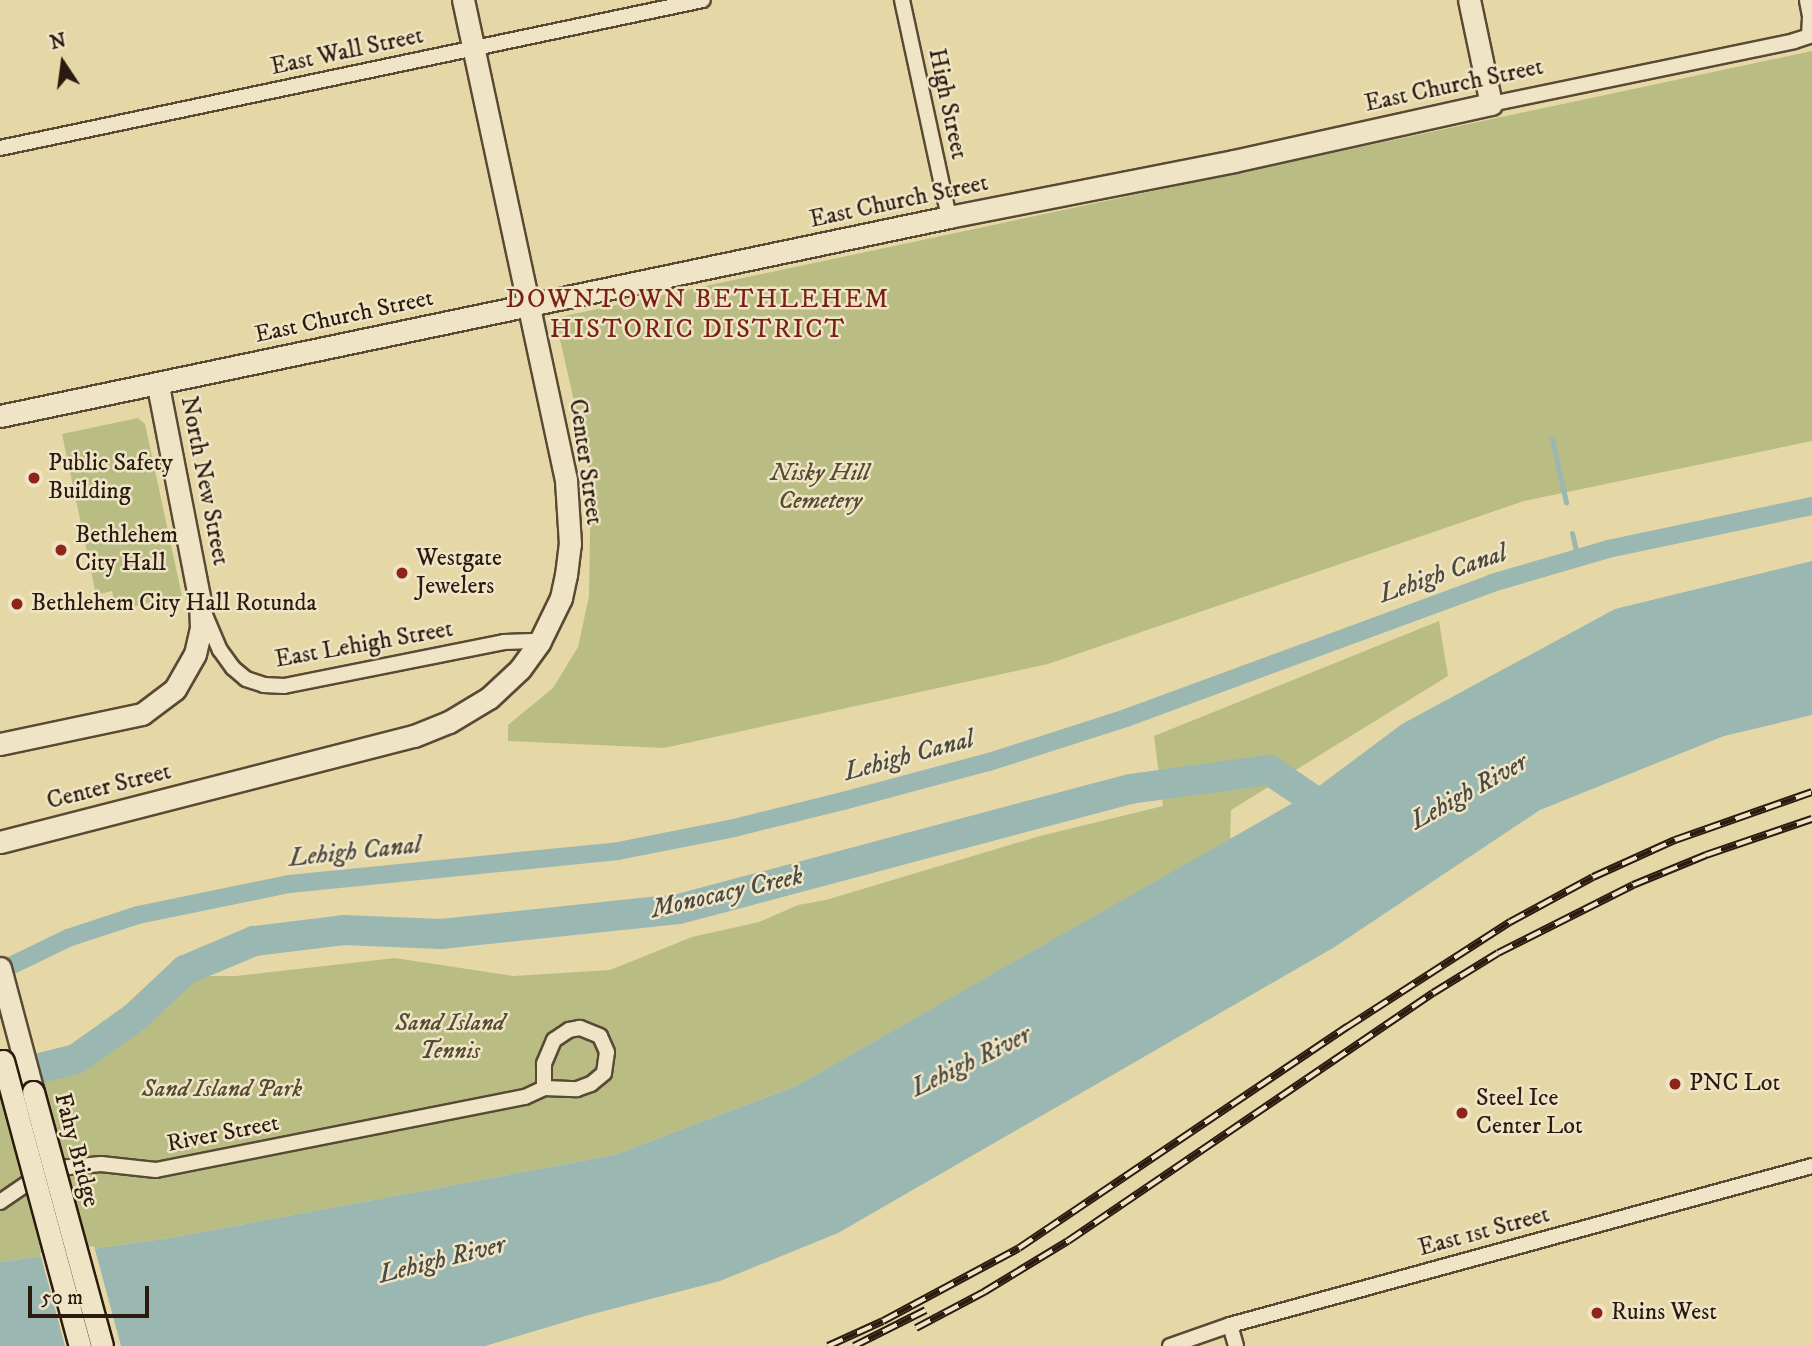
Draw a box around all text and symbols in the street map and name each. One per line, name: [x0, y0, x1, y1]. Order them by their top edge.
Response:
street label: East Wall Street: [268, 22, 426, 82]
north arrow: [28, 28, 98, 98]
text: N: [48, 29, 68, 55]
street label: High Street: [921, 46, 973, 162]
street label: East Church Street: [1362, 53, 1546, 119]
street label: East Church Street: [807, 169, 991, 235]
street label: East Church Street: [252, 284, 436, 350]
district label: DOWNTOWN BETHLEHEM HISTORIC DISTRICT: [508, 284, 888, 346]
street label: North New Street: [173, 394, 235, 568]
street label: Center Street: [562, 397, 608, 527]
place label: Public Safety Building: [48, 450, 173, 506]
park label: Nisky Hill Cemetery: [770, 460, 870, 516]
marker: Public Safety Building: [26, 470, 42, 486]
place label: Bethlehem City Hall: [75, 522, 178, 578]
water label: Lehigh Canal: [1375, 538, 1511, 610]
marker: Bethlehem City Hall: [53, 542, 69, 558]
place label: Westgate Jewelers: [416, 545, 502, 601]
marker: Westgate Jewelers: [394, 565, 410, 581]
place label: Bethlehem City Hall Rotunda: [31, 590, 317, 618]
marker: Bethlehem City Hall Rotunda: [9, 596, 25, 612]
street label: East Lehigh Street: [273, 615, 455, 675]
water label: Lehigh Canal: [841, 724, 977, 788]
water label: Lehigh River: [1405, 747, 1533, 837]
street label: Center Street: [44, 758, 174, 816]
water label: Lehigh Canal: [287, 830, 423, 874]
water label: Monocacy Creek: [648, 860, 806, 926]
park label: Sand Island Tennis: [395, 1010, 505, 1066]
water label: Lehigh River: [906, 1020, 1036, 1104]
place label: PNC Lot: [1689, 1070, 1780, 1098]
park label: Sand Island Park: [142, 1076, 302, 1104]
marker: PNC Lot: [1667, 1076, 1683, 1092]
place label: Steel Ice Center Lot: [1476, 1085, 1583, 1141]
street label: Fahy Bridge: [47, 1090, 105, 1210]
marker: Steel Ice Center Lot: [1454, 1105, 1470, 1121]
street label: River Street: [165, 1109, 281, 1159]
street label: East 1st Street: [1415, 1201, 1553, 1263]
water label: Lehigh River: [376, 1229, 508, 1291]
scale bar: [32, 1272, 152, 1316]
text: 50 m: [41, 1285, 83, 1311]
place label: Ruins West: [1611, 1299, 1717, 1327]
marker: Ruins West: [1589, 1305, 1605, 1321]

